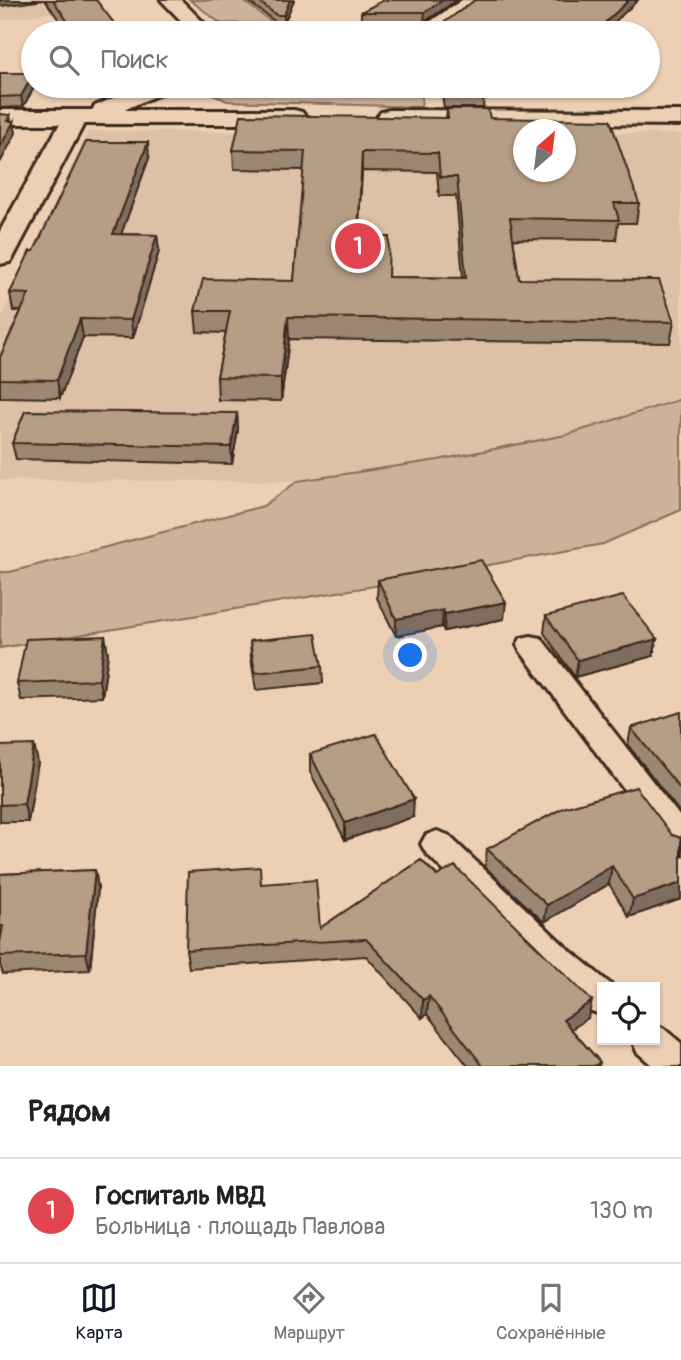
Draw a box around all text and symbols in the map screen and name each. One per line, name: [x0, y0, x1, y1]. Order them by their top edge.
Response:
search box: [21, 21, 660, 98]
icon: search: [45, 41, 83, 79]
text: Поиск: [101, 44, 169, 76]
north arrow: [513, 119, 576, 182]
pin: 1: [335, 220, 381, 272]
your location: [393, 638, 427, 672]
map controls: [597, 982, 660, 1045]
button: locate: [597, 982, 660, 1045]
text: Рядом: [28, 1093, 111, 1130]
text: Госпиталь МВД: [95, 1180, 265, 1212]
text: 1: [47, 1196, 56, 1225]
text: 130 m: [590, 1196, 653, 1225]
text: Больница · площадь Павлова: [95, 1212, 385, 1241]
tab: Карта: [75, 1279, 123, 1345]
tab: Маршрут: [274, 1279, 345, 1345]
tab: Сохранённые: [496, 1279, 606, 1345]

